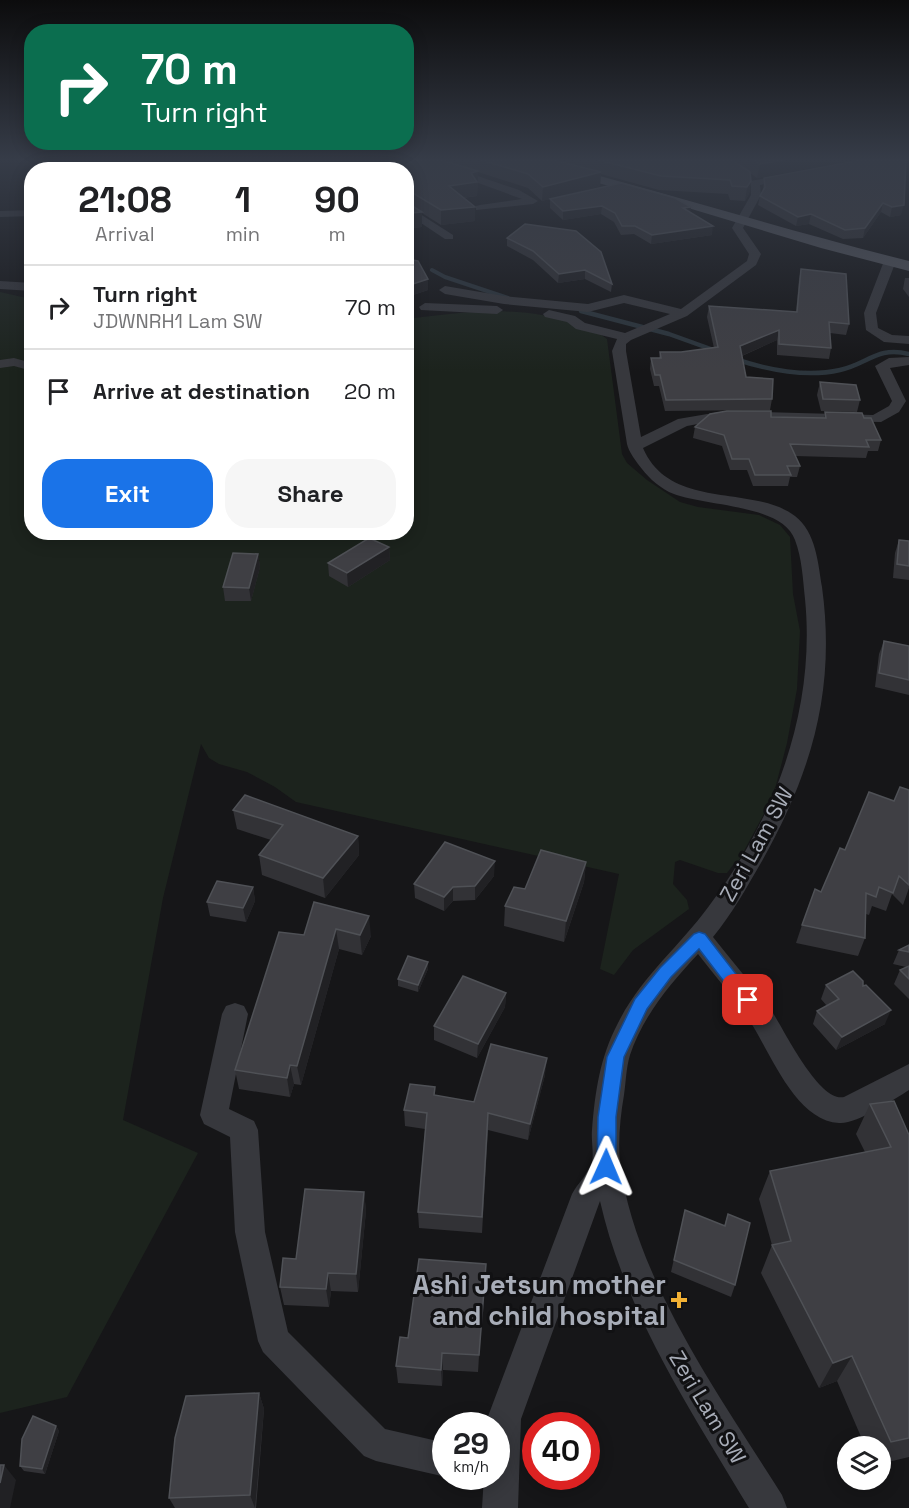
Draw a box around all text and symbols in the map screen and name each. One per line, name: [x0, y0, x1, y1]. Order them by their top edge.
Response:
text: 70 m: [141, 43, 238, 96]
icon: right: [42, 48, 120, 126]
text: Turn right: [141, 95, 268, 130]
text: 21:08: [78, 177, 171, 223]
text: 1: [235, 177, 251, 223]
text: 90: [314, 177, 360, 223]
text: Arrival: [95, 221, 155, 247]
text: min: [226, 221, 260, 247]
text: m: [328, 221, 346, 247]
text: Turn right: [93, 280, 198, 308]
icon: right: [42, 291, 75, 324]
text: 70 m: [345, 293, 396, 321]
text: JDWNRH1 Lam SW: [93, 308, 263, 334]
icon: arrive: [42, 375, 75, 408]
text: Arrive at destination: [93, 377, 310, 405]
text: 20 m: [344, 377, 396, 405]
button: Exit: [42, 459, 213, 528]
button: Share: [225, 459, 396, 528]
street label: Zeri Lam SW: [713, 782, 799, 906]
pin: [722, 974, 773, 1025]
icon: arrive: [731, 983, 764, 1016]
position arrow: [574, 1135, 638, 1199]
place label: Ashi Jetsun mother and child hospital: [413, 1267, 666, 1333]
marker: Ashi Jetsun mother and child hospital: [670, 1291, 688, 1309]
street label: Zeri Lam SW: [663, 1345, 753, 1469]
speed limit sign: 40: [522, 1412, 600, 1490]
text: 29: [453, 1424, 489, 1463]
map controls: [837, 1436, 891, 1490]
button: layers: [837, 1436, 891, 1490]
text: km/h: [453, 1457, 489, 1476]

